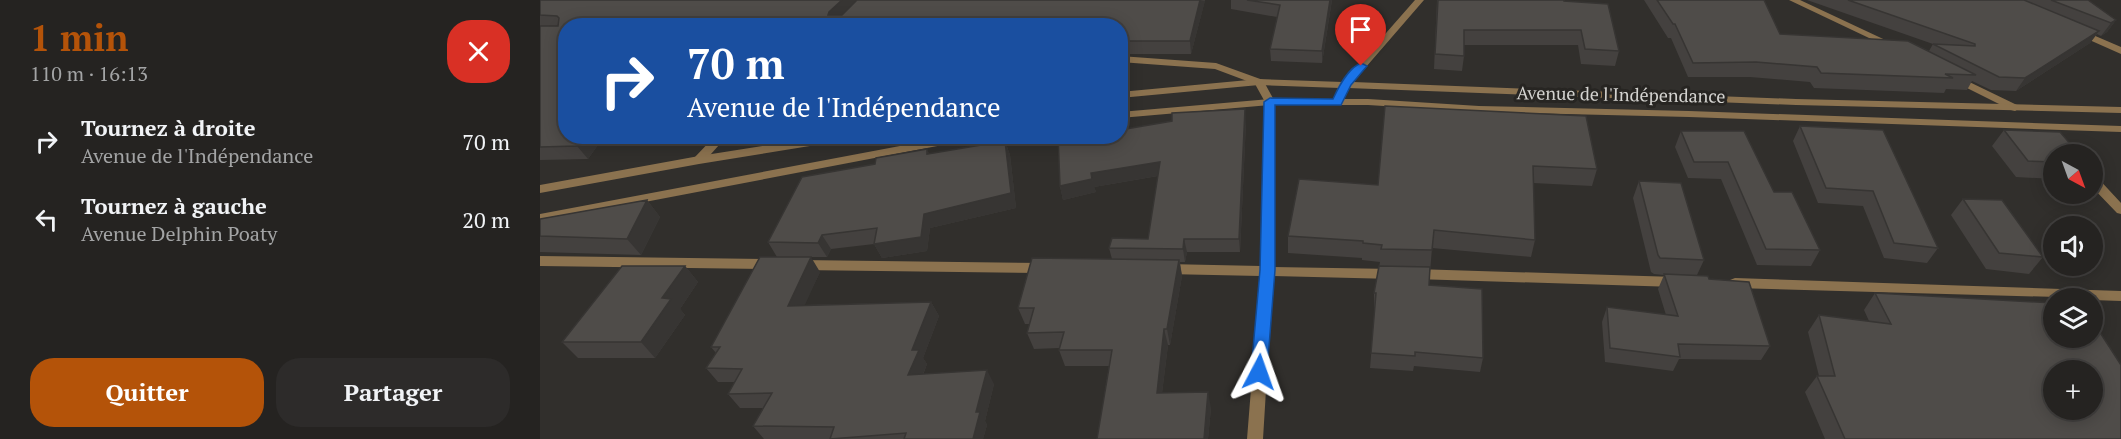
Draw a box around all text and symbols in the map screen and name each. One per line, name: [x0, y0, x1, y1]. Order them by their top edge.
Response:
pin: [1335, 4, 1386, 66]
icon: arrive: [1344, 13, 1377, 46]
text: 1 min: [30, 14, 128, 61]
button: close: [447, 20, 510, 83]
text: 70 m: [687, 35, 785, 91]
icon: right: [588, 42, 666, 120]
text: 110 m · 16:13: [30, 60, 148, 87]
street label: Avenue de l'Indépendance: [1516, 80, 1726, 108]
text: Avenue de l'Indépendance: [687, 89, 1001, 125]
text: Tournez à droite: [81, 113, 256, 142]
icon: right: [30, 125, 63, 158]
text: 70 m: [462, 127, 510, 156]
text: Avenue de l'Indépendance: [81, 142, 313, 169]
north arrow: [2043, 144, 2103, 204]
map controls: [2043, 144, 2103, 420]
text: Tournez à gauche: [81, 191, 267, 220]
icon: left: [30, 203, 63, 236]
text: 20 m: [462, 205, 510, 234]
button: sound: [2043, 216, 2103, 276]
text: Avenue Delphin Poaty: [81, 220, 277, 247]
button: layers: [2043, 288, 2103, 348]
position arrow: [1227, 340, 1291, 404]
button: Quitter: [30, 358, 264, 427]
button: Partager: [276, 358, 510, 427]
button: +: [2043, 360, 2103, 420]

